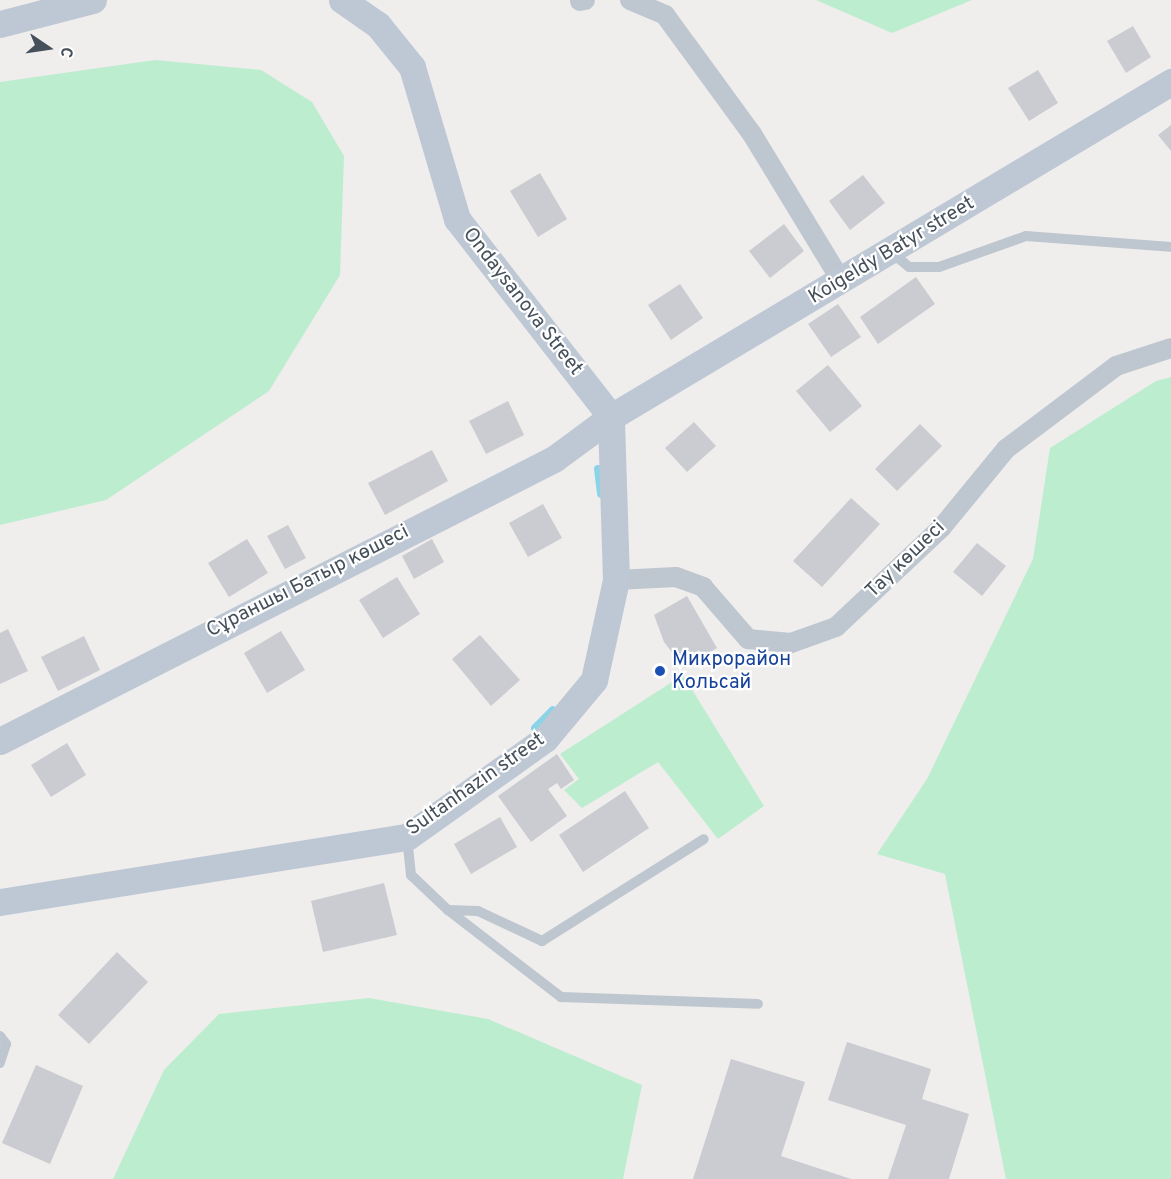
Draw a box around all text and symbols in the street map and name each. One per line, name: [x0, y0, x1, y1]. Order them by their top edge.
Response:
north arrow: [18, 18, 78, 78]
text: С: [55, 45, 76, 59]
street label: Koigeldy Batyr street: [805, 192, 979, 310]
street label: Ondaysanova Street: [457, 223, 587, 381]
street label: Тау көшесі: [861, 516, 951, 604]
street label: Сұраншы Батыр көшесі: [203, 521, 413, 643]
place label: Микрорайон Кольсай: [672, 648, 791, 695]
marker: Микрорайон Кольсай: [653, 664, 667, 678]
street label: Sultanhazin street: [402, 728, 550, 842]

